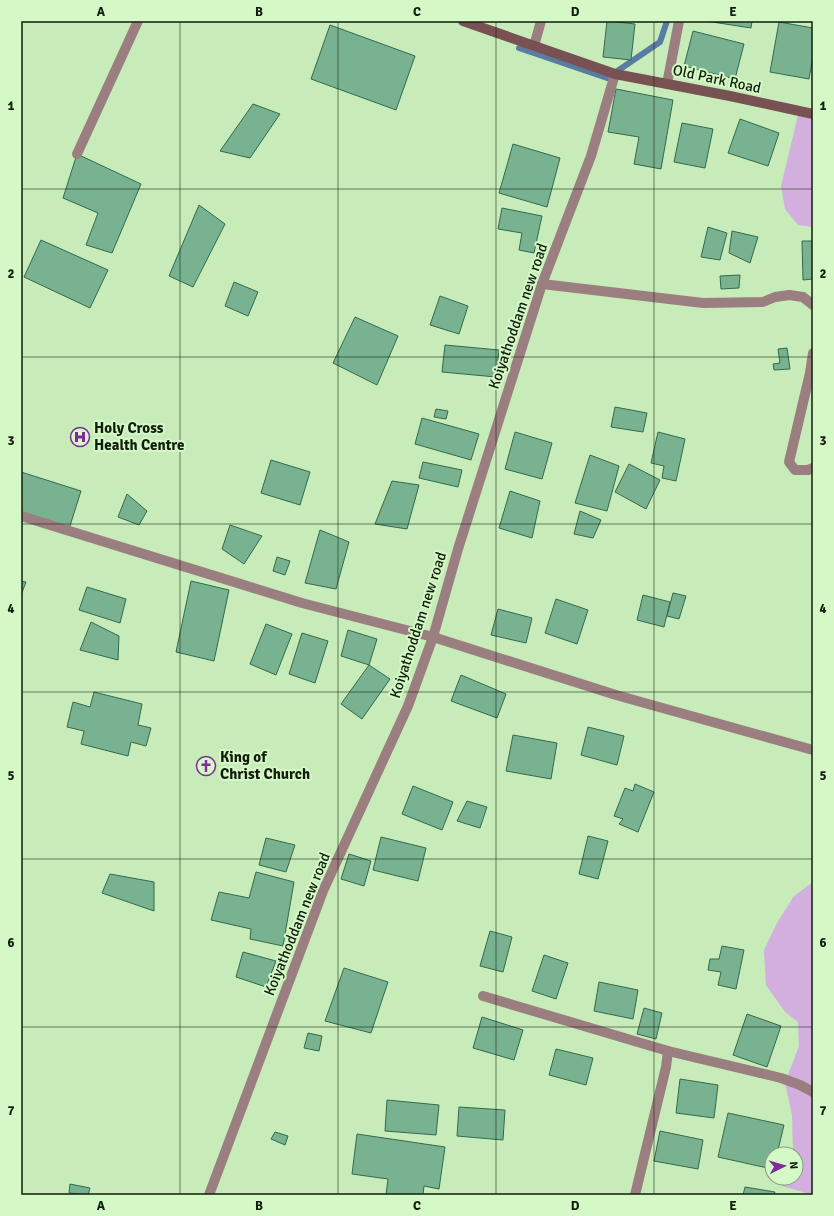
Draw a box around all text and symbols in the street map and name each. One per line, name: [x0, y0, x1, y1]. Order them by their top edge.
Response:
text: A: [97, 4, 106, 20]
text: B: [255, 4, 263, 20]
text: C: [413, 4, 421, 20]
text: D: [571, 4, 580, 20]
text: E: [729, 4, 737, 20]
street label: Old Park Road: [671, 61, 763, 97]
text: 1: [7, 98, 15, 114]
text: 1: [819, 98, 827, 114]
street label: Koiyathoddam new road: [485, 241, 551, 391]
text: 2: [7, 266, 15, 282]
text: 2: [819, 266, 827, 282]
place label: Holy Cross Health Centre: [94, 419, 185, 454]
hospital icon: Holy Cross Health Centre: [69, 426, 91, 448]
text: 3: [7, 433, 15, 449]
text: 3: [819, 433, 827, 449]
street label: Koiyathoddam new road: [386, 549, 450, 700]
text: 4: [7, 601, 15, 617]
text: 4: [819, 601, 827, 617]
place label: King of Christ Church: [220, 748, 310, 783]
church icon: King of Christ Church: [195, 755, 217, 777]
text: 5: [7, 768, 15, 784]
text: 5: [819, 768, 827, 784]
street label: Koiyathoddam new road: [260, 850, 334, 998]
text: 6: [7, 935, 15, 951]
text: 6: [819, 935, 827, 951]
text: 7: [7, 1103, 15, 1119]
text: 7: [819, 1103, 827, 1119]
north arrow: [764, 1146, 804, 1186]
text: N: [787, 1161, 800, 1170]
text: A: [97, 1198, 106, 1214]
text: B: [255, 1198, 263, 1214]
text: C: [413, 1198, 421, 1214]
text: D: [571, 1198, 580, 1214]
text: E: [729, 1198, 737, 1214]

